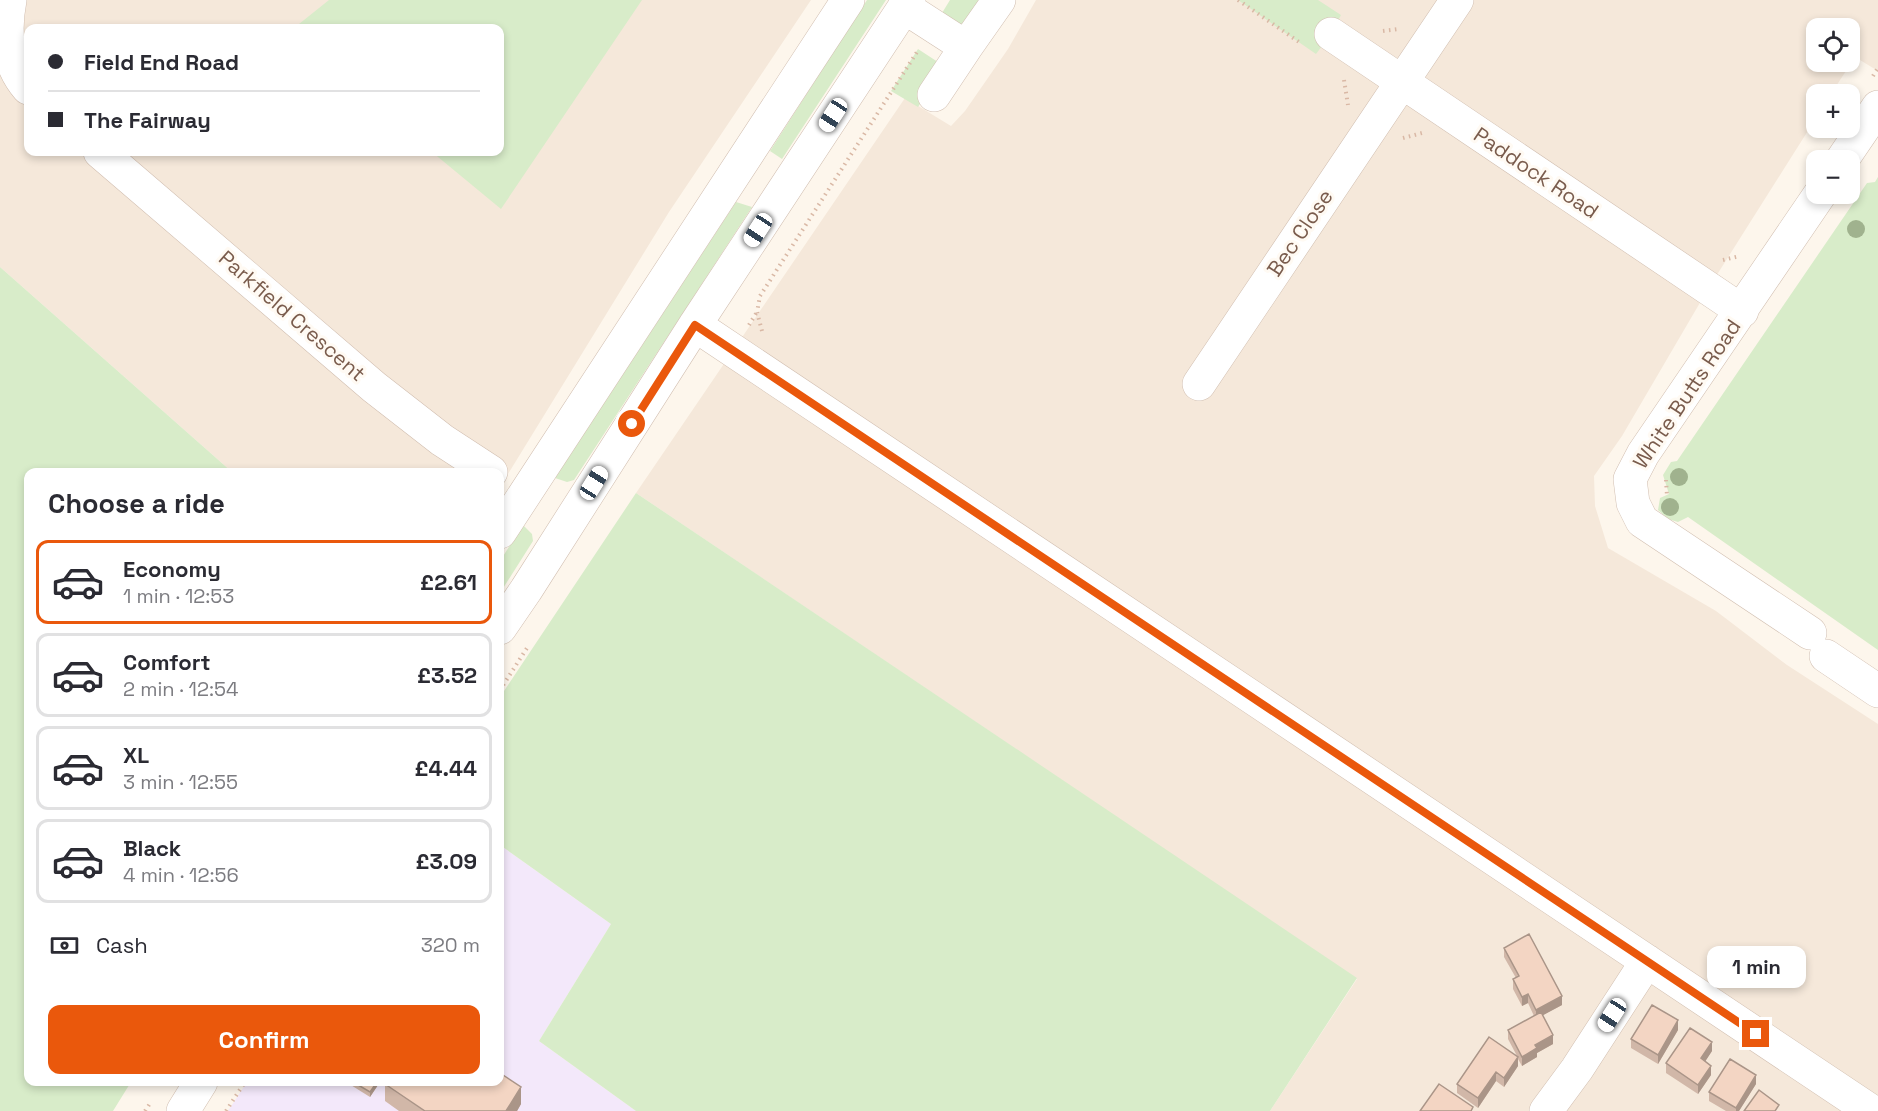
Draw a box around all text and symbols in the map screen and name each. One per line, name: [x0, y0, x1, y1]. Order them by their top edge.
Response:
map controls: [1806, 18, 1860, 204]
button: locate: [1806, 18, 1860, 72]
text: Field End Road: [84, 48, 239, 76]
button: +: [1806, 84, 1860, 138]
car: [816, 95, 850, 135]
text: The Fairway: [84, 106, 211, 134]
street label: Paddock Road: [1469, 121, 1604, 224]
button: −: [1806, 150, 1860, 204]
street label: Bec Close: [1261, 184, 1339, 281]
car: [741, 210, 775, 250]
street label: Parkfield Crescent: [213, 244, 371, 387]
street label: White Butts Road: [1627, 314, 1747, 474]
route start: [618, 410, 645, 437]
car: [577, 463, 611, 503]
text: Choose a ride: [48, 486, 225, 521]
icon: car: [51, 555, 105, 609]
text: Economy: [123, 555, 221, 583]
text: £2.61: [420, 568, 477, 596]
text: 1 min · 12:53: [123, 583, 234, 609]
icon: car: [51, 648, 105, 702]
text: Comfort: [123, 648, 211, 676]
text: £3.52: [417, 661, 477, 689]
text: 2 min · 12:54: [123, 676, 239, 702]
icon: car: [51, 741, 105, 795]
text: XL: [123, 741, 149, 769]
text: £4.44: [414, 754, 477, 782]
text: 3 min · 12:55: [123, 769, 238, 795]
icon: car: [51, 834, 105, 888]
text: Black: [123, 834, 181, 862]
text: £3.09: [415, 847, 477, 875]
text: 4 min · 12:56: [123, 862, 239, 888]
icon: cash: [48, 929, 81, 962]
text: Cash: [96, 931, 148, 959]
text: 320 m: [421, 932, 480, 958]
callout: 1 min: [1706, 947, 1806, 989]
text: 1 min: [1732, 954, 1781, 980]
car: [1595, 995, 1629, 1035]
button: Confirm: [48, 1005, 480, 1074]
route end: [1742, 1020, 1769, 1047]

